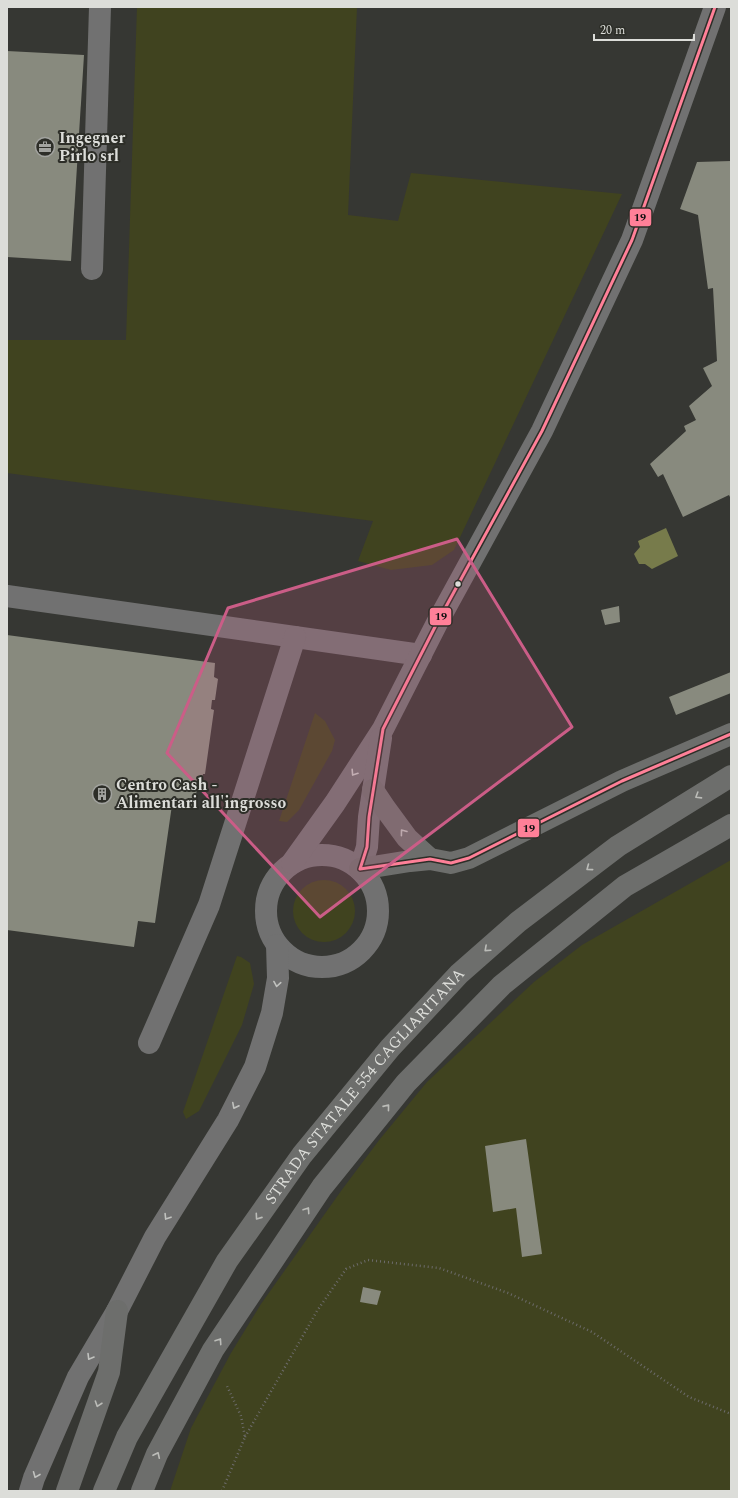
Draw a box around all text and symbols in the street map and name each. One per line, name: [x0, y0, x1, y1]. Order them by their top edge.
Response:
scale bar: [594, 16, 694, 42]
text: 20 m: [600, 21, 625, 40]
place label: Ingegner Pirlo srl: [59, 126, 125, 168]
office icon: Ingegner Pirlo srl: [34, 136, 56, 158]
line badge: 19: [629, 208, 652, 227]
text: 19: [634, 209, 646, 226]
unlabelled marker: [453, 579, 463, 589]
line badge: 19: [429, 607, 452, 626]
text: 19: [435, 608, 447, 625]
one-way arrow: [352, 769, 359, 776]
place label: Centro Cash - Alimentari all'ingrosso: [116, 773, 286, 815]
building icon: Centro Cash - Alimentari all'ingrosso: [91, 783, 113, 805]
one-way arrow: [695, 792, 702, 799]
line badge: 19: [517, 818, 540, 838]
text: 19: [523, 820, 535, 837]
one-way arrow: [400, 830, 407, 837]
one-way arrow: [587, 863, 594, 870]
one-way arrow: [485, 944, 492, 951]
street label: STRADA STATALE 554 CAGLIARITANA: [259, 963, 471, 1209]
one-way arrow: [273, 981, 282, 987]
one-way arrow: [232, 1102, 240, 1109]
one-way arrow: [382, 1104, 389, 1111]
one-way arrow: [302, 1207, 309, 1214]
one-way arrow: [165, 1213, 172, 1220]
one-way arrow: [256, 1213, 263, 1220]
one-way arrow: [214, 1338, 222, 1345]
one-way arrow: [87, 1353, 94, 1360]
one-way arrow: [94, 1400, 102, 1407]
one-way arrow: [152, 1452, 160, 1459]
one-way arrow: [32, 1471, 40, 1478]

